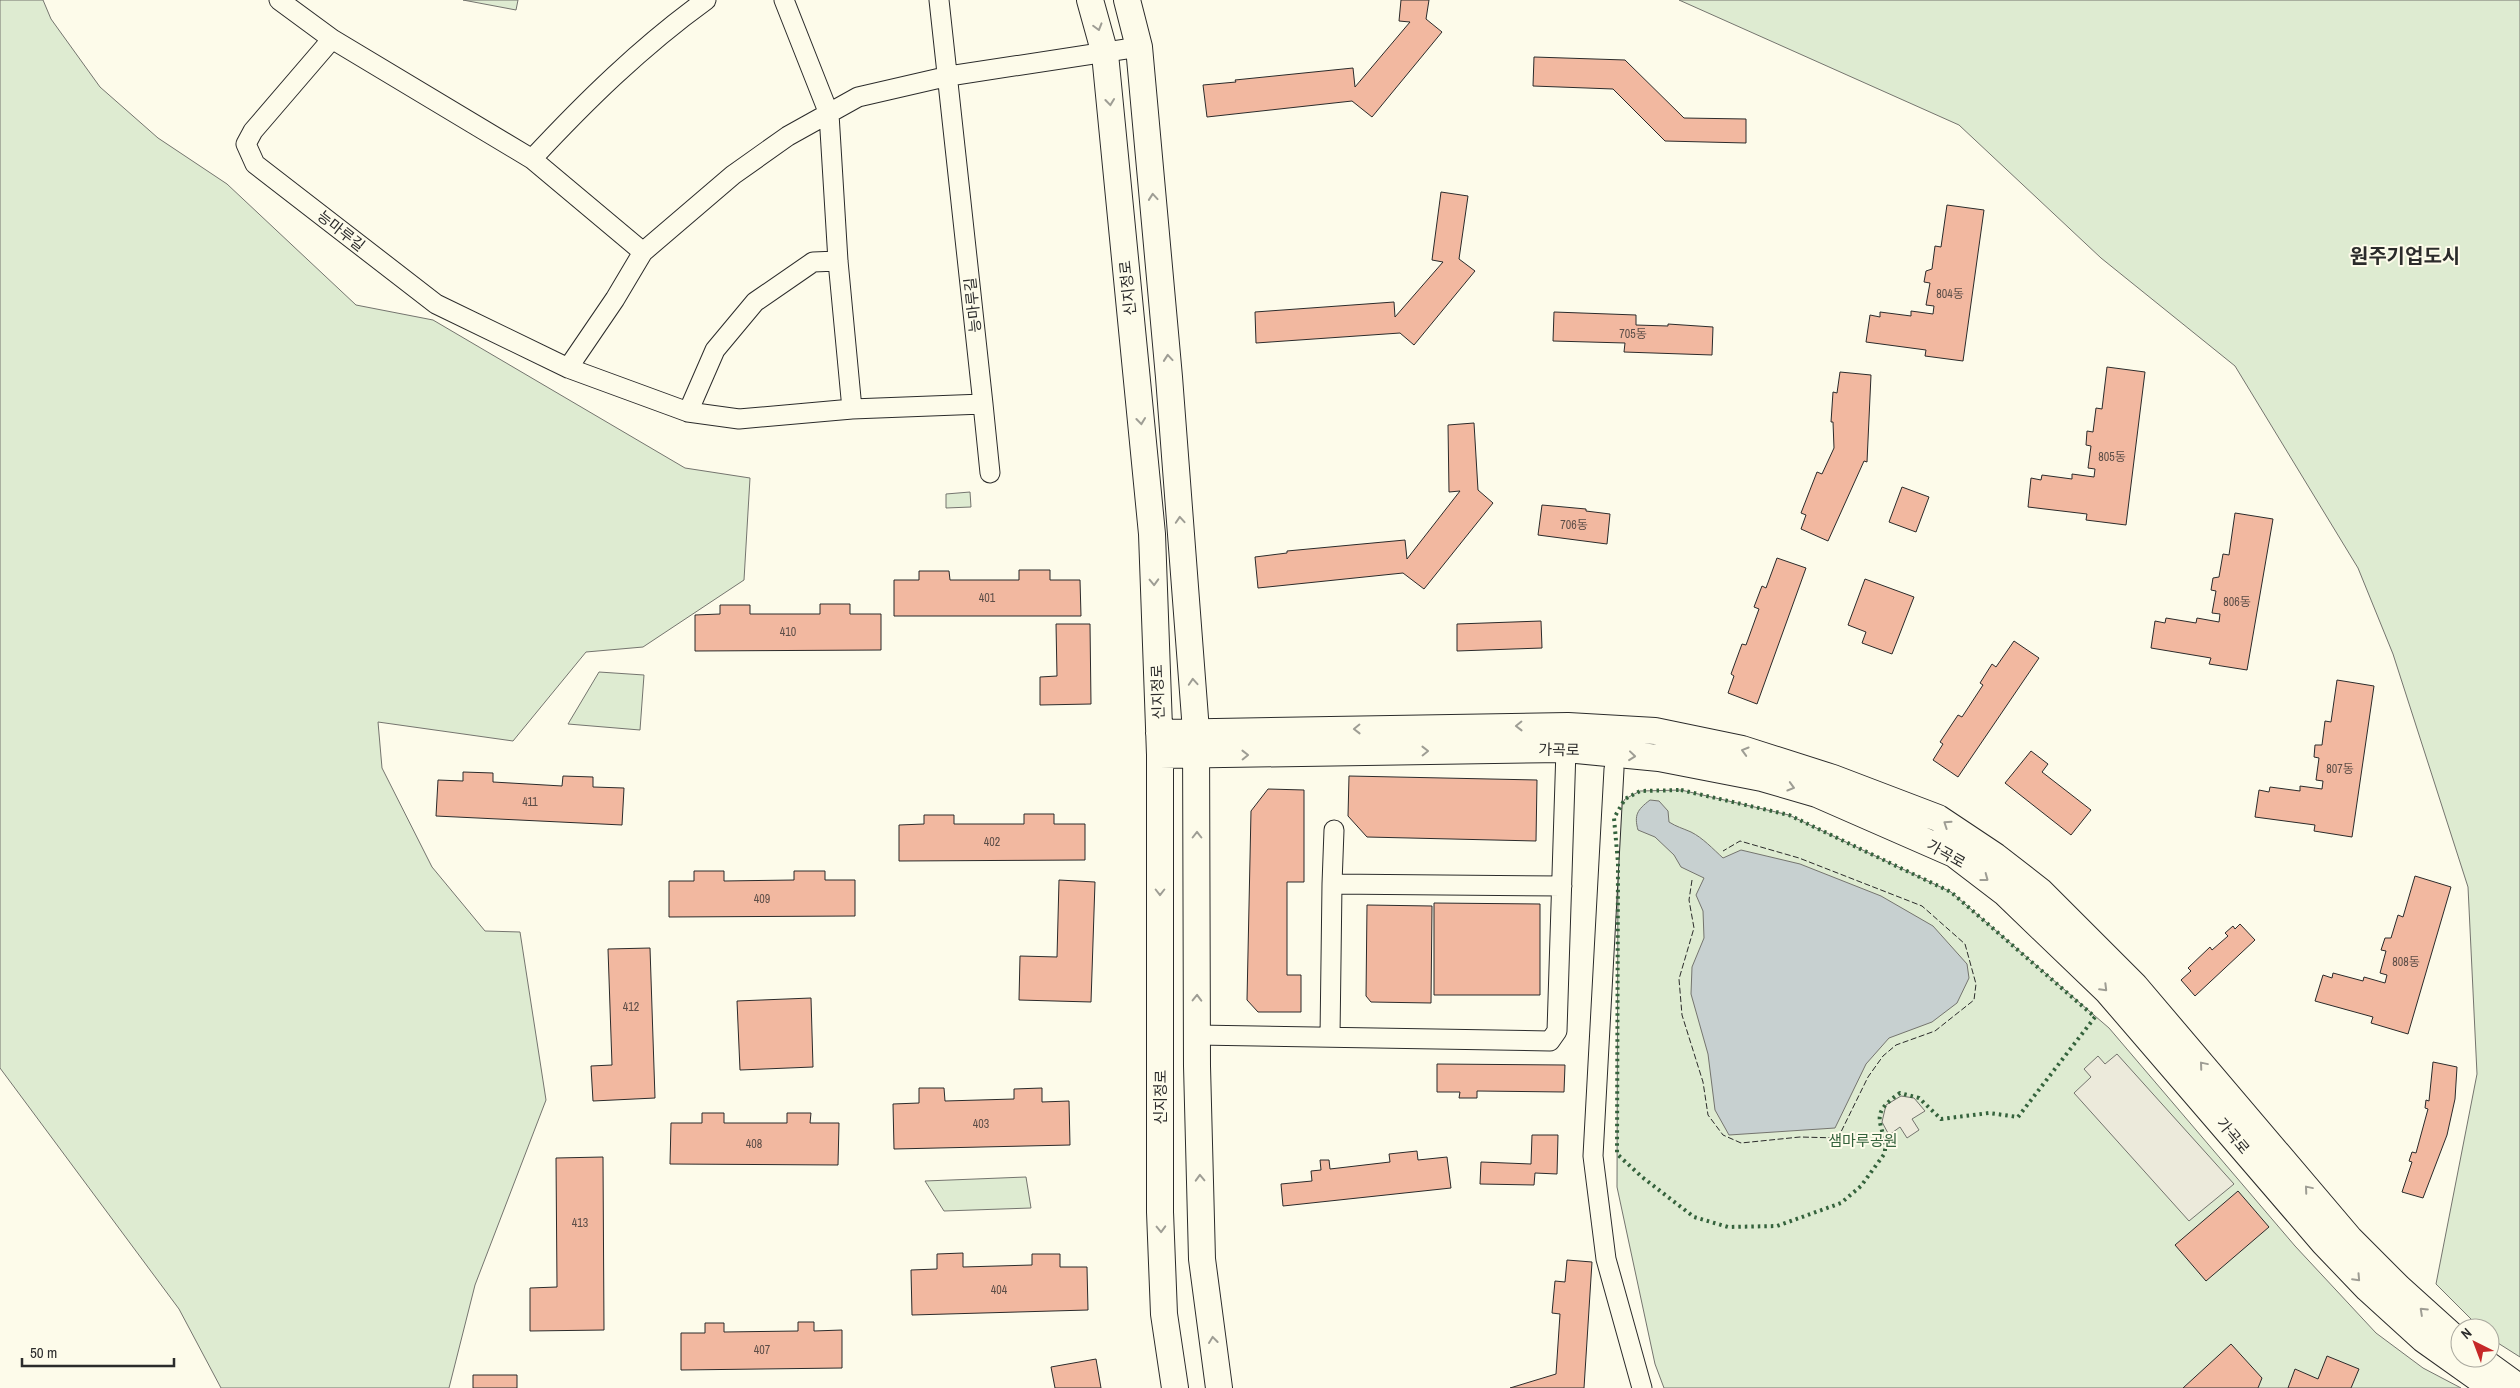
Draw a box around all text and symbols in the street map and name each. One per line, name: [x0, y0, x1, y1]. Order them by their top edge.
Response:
one-way arrow: [1092, 22, 1103, 31]
one-way arrow: [1104, 98, 1115, 106]
one-way arrow: [1148, 192, 1159, 200]
street label: 능마루길: [313, 205, 370, 256]
district label: 원주기업도시: [2350, 242, 2460, 269]
street label: 신지정로: [1114, 260, 1141, 317]
street label: 능마루길: [959, 277, 986, 334]
house number: 804동: [1936, 286, 1964, 302]
house number: 705동: [1619, 326, 1647, 342]
one-way arrow: [1162, 354, 1173, 362]
one-way arrow: [1135, 417, 1146, 425]
house number: 805동: [2098, 449, 2126, 465]
one-way arrow: [1175, 516, 1186, 524]
house number: 706동: [1560, 517, 1588, 533]
one-way arrow: [1148, 579, 1159, 587]
house number: 401: [979, 590, 996, 606]
house number: 806동: [2223, 594, 2251, 610]
house number: 410: [780, 624, 796, 640]
street label: 신지정로: [1146, 664, 1169, 720]
one-way arrow: [1188, 678, 1199, 686]
one-way arrow: [1515, 721, 1523, 731]
one-way arrow: [1353, 723, 1361, 734]
street label: 가곡로: [1538, 739, 1580, 760]
one-way arrow: [1421, 746, 1429, 757]
one-way arrow: [1742, 746, 1750, 756]
one-way arrow: [1241, 749, 1249, 760]
one-way arrow: [1628, 750, 1636, 761]
house number: 807동: [2326, 761, 2354, 777]
one-way arrow: [1787, 781, 1795, 791]
house number: 411: [522, 794, 538, 810]
one-way arrow: [1943, 820, 1952, 830]
one-way arrow: [1192, 831, 1202, 839]
house number: 402: [984, 834, 1000, 850]
street label: 가곡로: [1923, 834, 1969, 873]
one-way arrow: [1979, 872, 1988, 880]
one-way arrow: [1155, 888, 1165, 896]
house number: 409: [754, 891, 770, 907]
house number: 808동: [2392, 954, 2420, 970]
one-way arrow: [2098, 982, 2107, 991]
one-way arrow: [1192, 994, 1203, 1002]
house number: 412: [623, 999, 639, 1015]
one-way arrow: [2199, 1062, 2208, 1071]
street label: 신지정로: [1150, 1069, 1171, 1125]
street label: 가곡로: [2212, 1113, 2255, 1158]
house number: 403: [973, 1116, 989, 1132]
park label: 샘마루공원: [1828, 1130, 1898, 1151]
house number: 408: [746, 1136, 762, 1152]
one-way arrow: [1195, 1174, 1205, 1182]
one-way arrow: [2305, 1186, 2314, 1195]
house number: 413: [572, 1215, 588, 1231]
one-way arrow: [1156, 1226, 1166, 1233]
one-way arrow: [2351, 1272, 2360, 1281]
house number: 404: [991, 1282, 1008, 1298]
one-way arrow: [2420, 1308, 2429, 1317]
north arrow: [2450, 1318, 2500, 1368]
text: N: [2457, 1324, 2475, 1343]
one-way arrow: [1208, 1335, 1218, 1344]
scale bar: [22, 1336, 175, 1368]
text: 50 m: [30, 1342, 57, 1363]
house number: 407: [754, 1342, 771, 1358]

